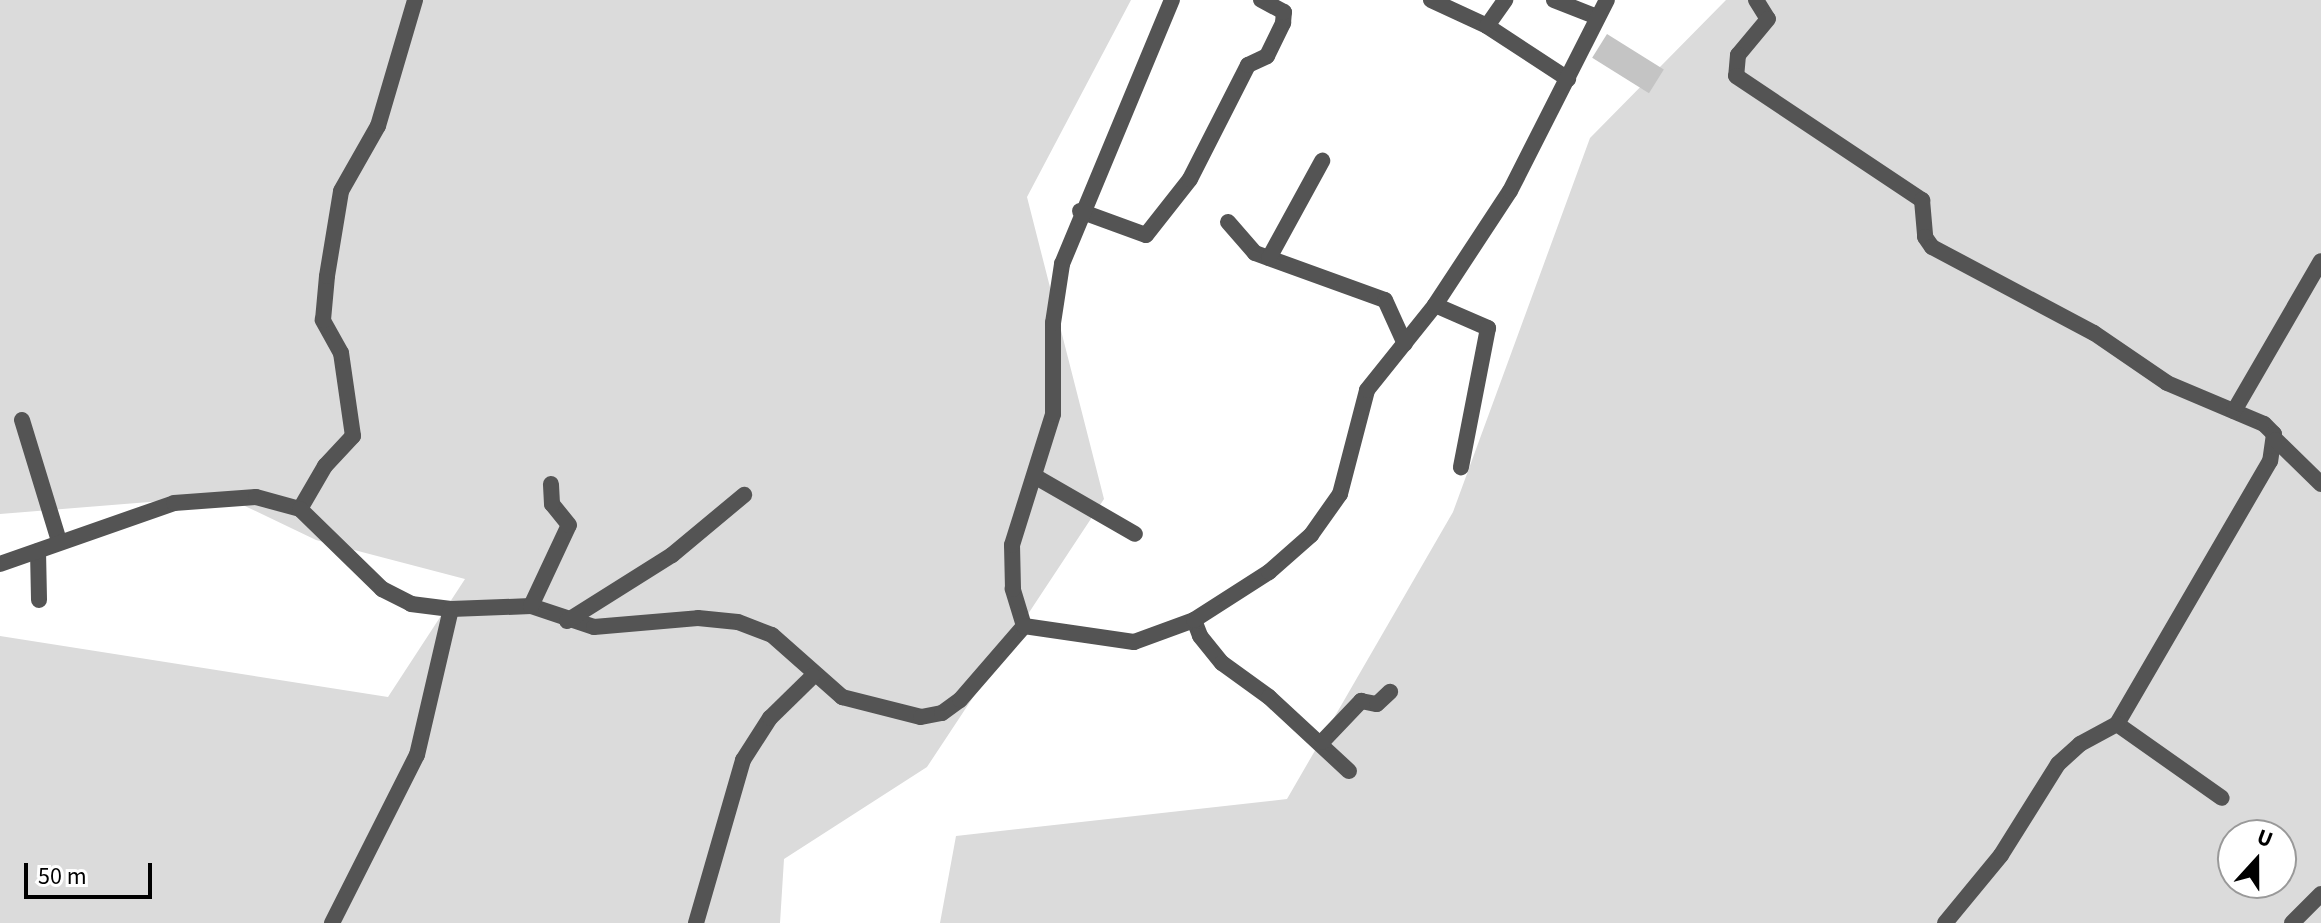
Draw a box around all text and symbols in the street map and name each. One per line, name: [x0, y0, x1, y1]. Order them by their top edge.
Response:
north arrow: [2217, 819, 2297, 899]
text: U: [2252, 821, 2277, 856]
scale bar: [28, 847, 156, 897]
text: 50 m: [38, 859, 87, 894]

